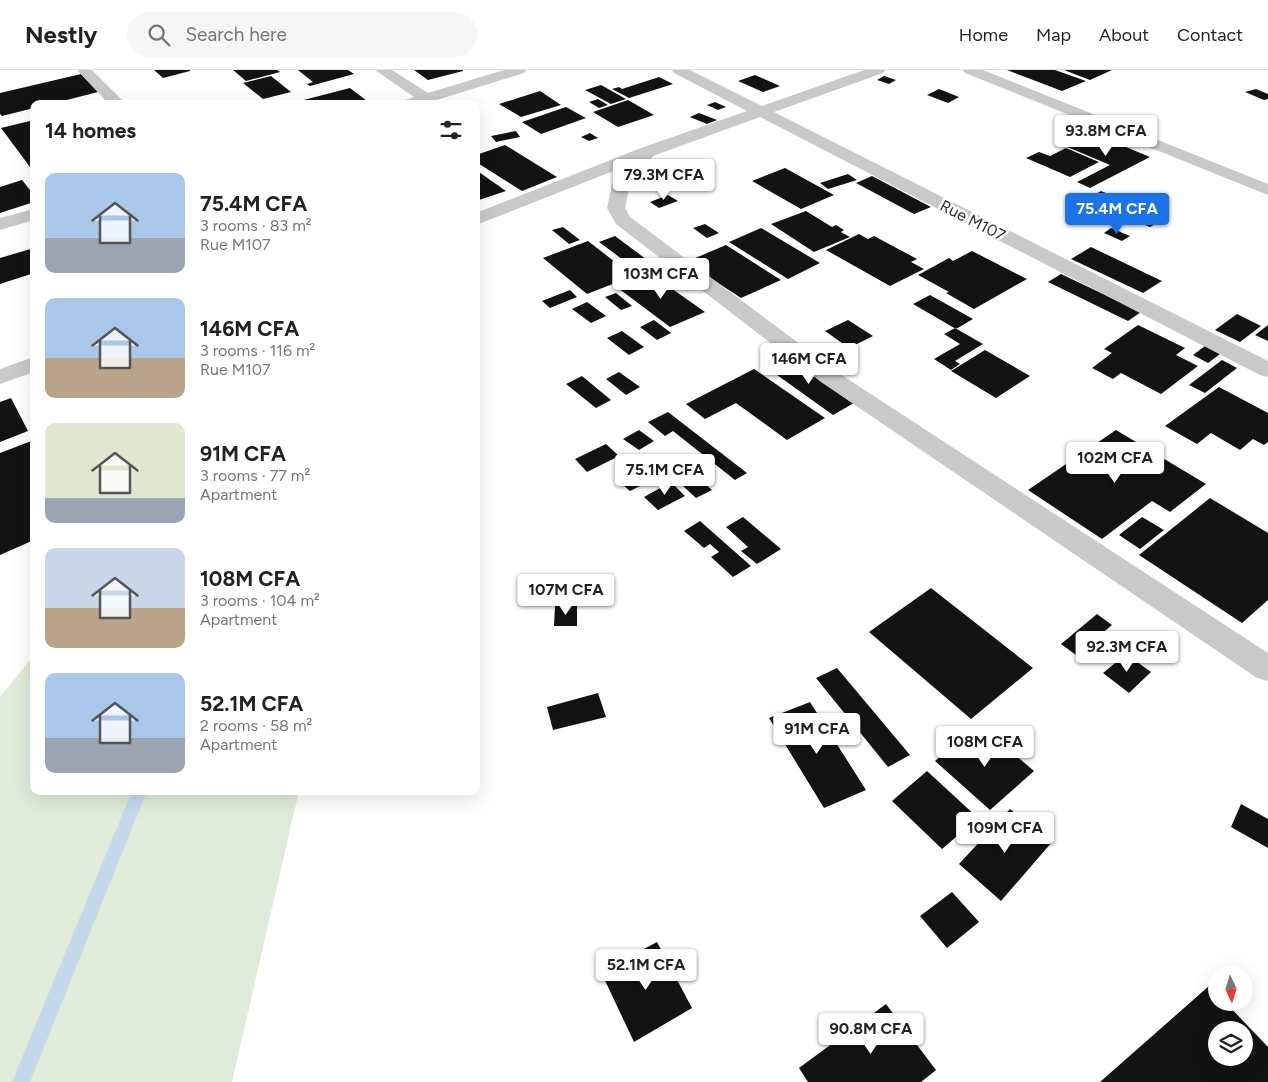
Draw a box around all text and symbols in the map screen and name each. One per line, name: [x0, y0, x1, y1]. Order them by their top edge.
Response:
search box: [127, 12, 477, 57]
text: Nestly: [25, 20, 97, 49]
icon: search: [145, 21, 173, 49]
text: Search here: [185, 23, 287, 46]
text: Home: [959, 24, 1008, 46]
text: Map: [1036, 24, 1071, 46]
text: About: [1099, 24, 1149, 46]
text: Contact: [1177, 24, 1243, 46]
pin: 93.8M CFA: [1049, 114, 1163, 157]
icon: filters: [437, 116, 465, 144]
text: 14 homes: [45, 118, 136, 143]
text: 93.8M CFA: [1065, 121, 1147, 140]
pin: 79.3M CFA: [607, 158, 721, 201]
text: 79.3M CFA: [624, 165, 704, 184]
text: 75.4M CFA: [200, 191, 307, 216]
pin: 75.4M CFA: [1060, 192, 1174, 235]
icon: home: [85, 193, 145, 253]
street label: Rue M107: [937, 196, 1009, 245]
text: 75.4M CFA: [1076, 199, 1158, 218]
text: 3 rooms · 83 m²: [200, 216, 312, 235]
text: Rue M107: [200, 235, 271, 254]
pin: 103M CFA: [609, 258, 713, 300]
text: 103M CFA: [623, 264, 699, 283]
text: 146M CFA: [200, 316, 299, 341]
icon: home: [85, 318, 145, 378]
text: 3 rooms · 116 m²: [200, 341, 315, 360]
pin: 146M CFA: [757, 342, 861, 385]
text: 146M CFA: [771, 349, 847, 368]
text: Rue M107: [200, 360, 271, 379]
text: 91M CFA: [200, 441, 286, 466]
pin: 102M CFA: [1063, 442, 1167, 484]
icon: home: [85, 443, 145, 503]
text: 102M CFA: [1077, 448, 1153, 467]
pin: 75.1M CFA: [608, 454, 722, 496]
text: 75.1M CFA: [626, 460, 704, 479]
text: 3 rooms · 77 m²: [200, 466, 310, 485]
text: Apartment: [200, 485, 277, 504]
text: 108M CFA: [200, 566, 300, 591]
icon: home: [85, 568, 145, 628]
pin: 107M CFA: [514, 574, 618, 616]
text: 107M CFA: [528, 580, 604, 599]
text: 3 rooms · 104 m²: [200, 591, 320, 610]
text: Apartment: [200, 610, 277, 629]
pin: 92.3M CFA: [1070, 630, 1184, 673]
text: 92.3M CFA: [1087, 637, 1167, 656]
text: 52.1M CFA: [200, 691, 303, 716]
icon: home: [85, 693, 145, 753]
pin: 91M CFA: [771, 712, 863, 755]
text: 2 rooms · 58 m²: [200, 716, 312, 735]
text: 91M CFA: [784, 719, 850, 738]
pin: 108M CFA: [933, 726, 1037, 768]
text: 108M CFA: [947, 732, 1023, 751]
text: Apartment: [200, 735, 277, 754]
pin: 109M CFA: [953, 812, 1057, 854]
text: 109M CFA: [967, 818, 1043, 837]
pin: 52.1M CFA: [589, 948, 703, 991]
text: 52.1M CFA: [607, 955, 685, 974]
north arrow: [1208, 966, 1252, 1011]
map controls: [1208, 966, 1253, 1066]
pin: 90.8M CFA: [814, 1012, 928, 1055]
text: 90.8M CFA: [830, 1019, 912, 1038]
button: layers: [1208, 1021, 1253, 1066]

